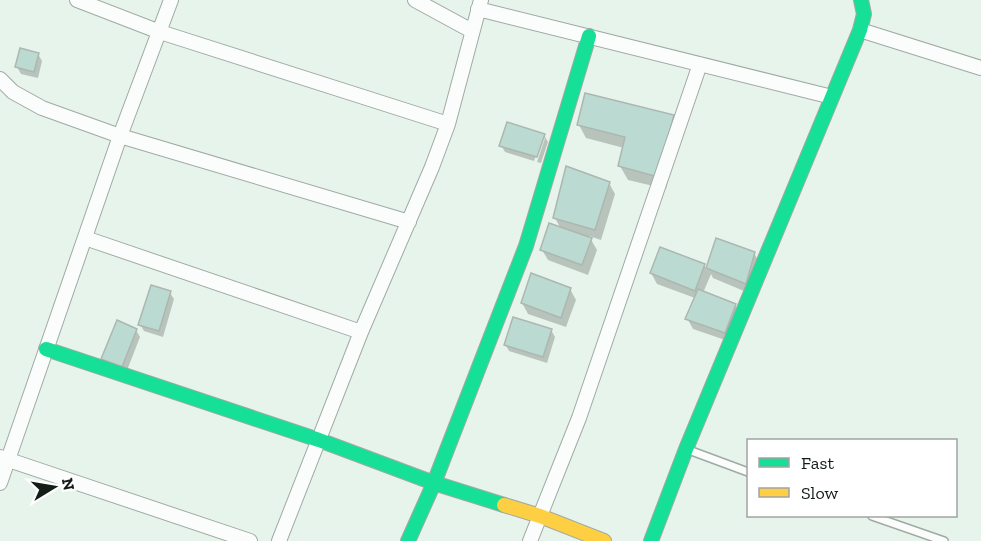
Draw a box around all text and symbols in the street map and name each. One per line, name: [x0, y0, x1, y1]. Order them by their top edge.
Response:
legend: [747, 439, 957, 517]
text: Fast: [801, 452, 834, 474]
north arrow: [24, 457, 84, 517]
text: N: [58, 476, 79, 492]
text: Slow: [801, 482, 838, 504]

